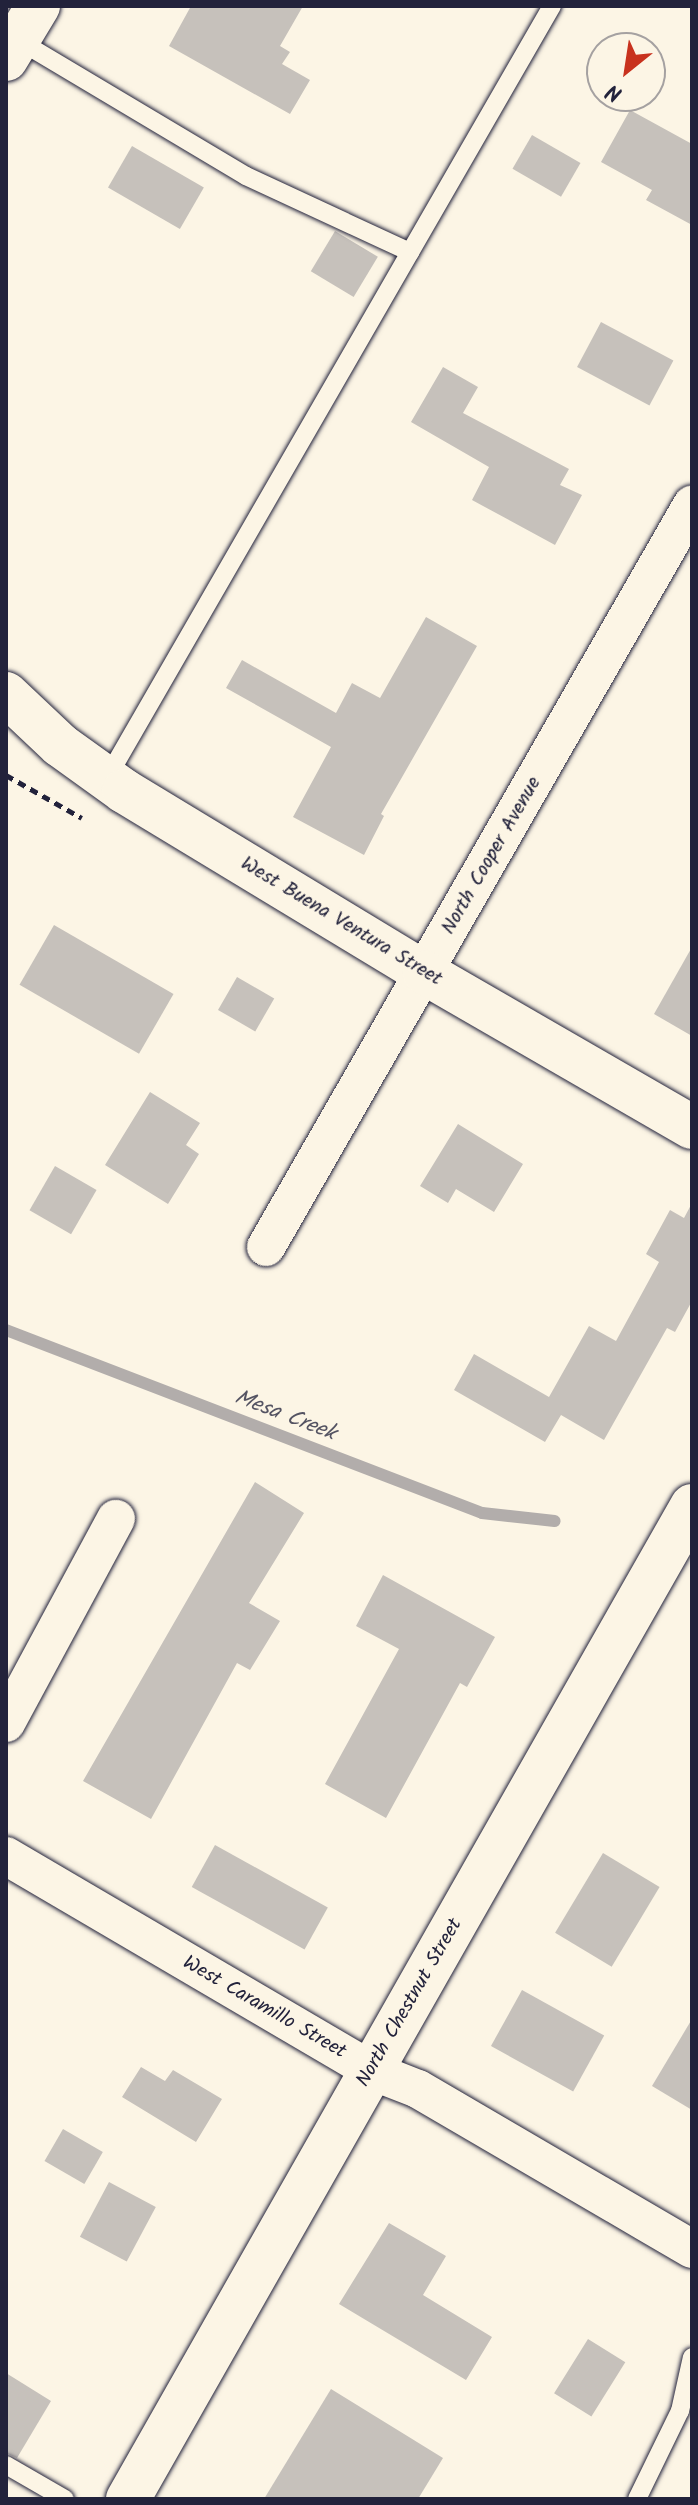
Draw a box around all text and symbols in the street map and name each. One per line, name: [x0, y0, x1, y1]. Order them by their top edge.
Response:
north arrow: [586, 32, 666, 112]
text: N: [600, 73, 630, 110]
street label: North Cooper Avenue: [437, 773, 547, 939]
street label: West Buena Ventura Street: [236, 852, 446, 992]
water label: Mesa Creek: [231, 1385, 339, 1447]
street label: North Chestnut Street: [352, 1915, 468, 2091]
street label: West Caramillo Street: [178, 1951, 350, 2065]

